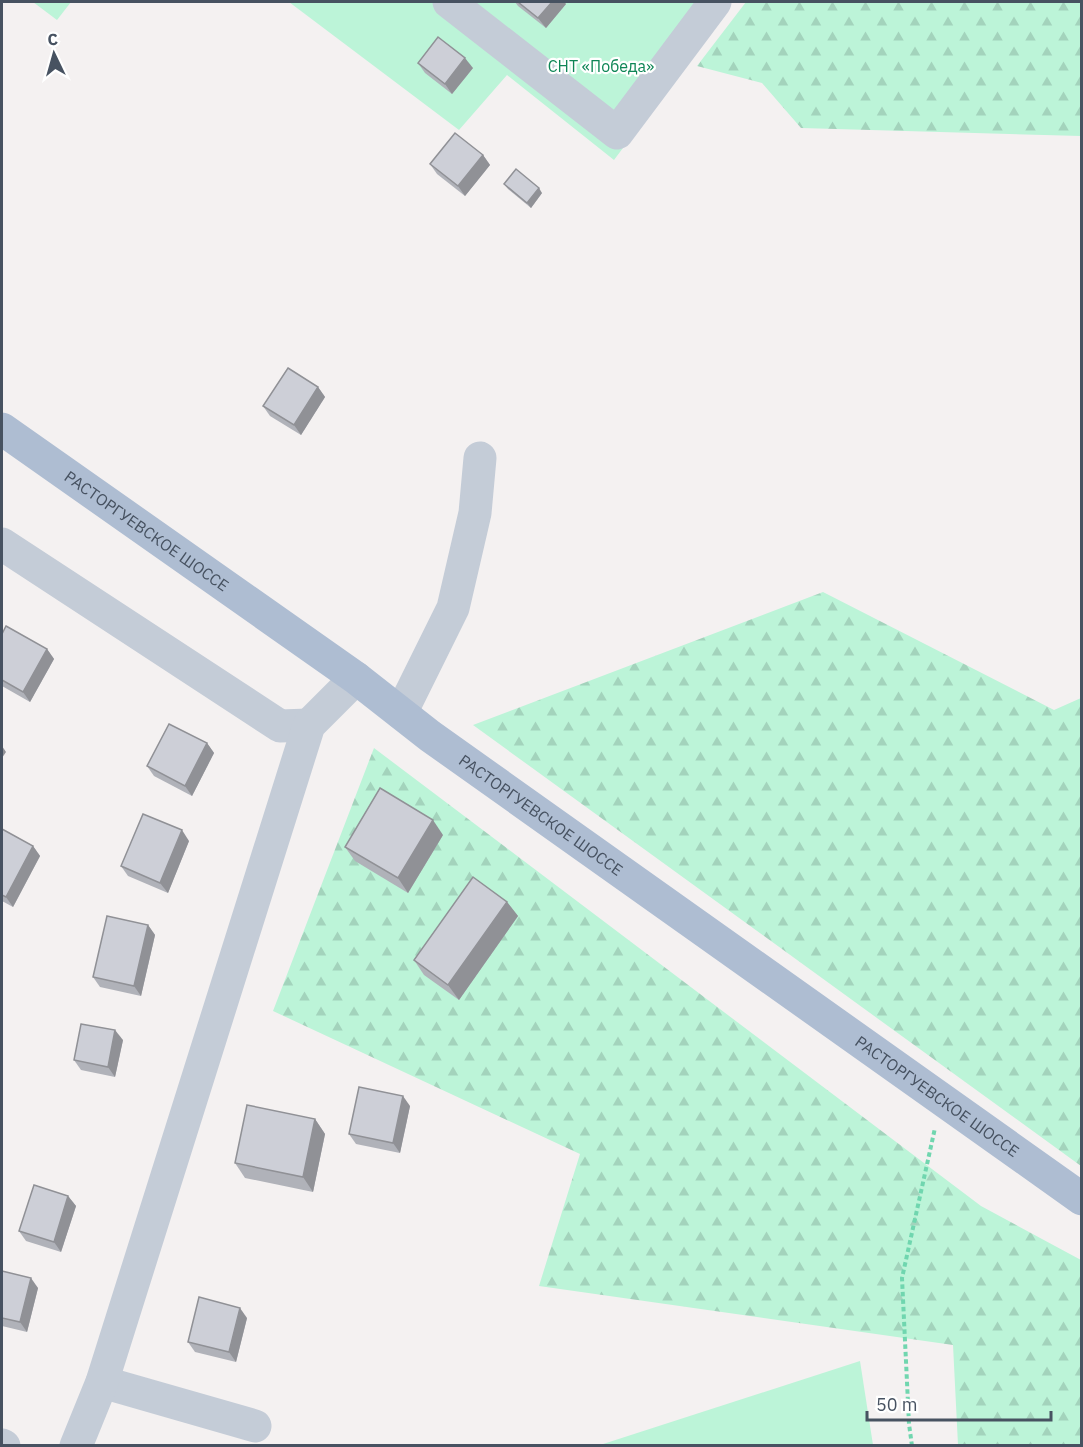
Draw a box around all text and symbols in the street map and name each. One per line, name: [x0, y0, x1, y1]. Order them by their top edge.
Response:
north arrow: [24, 24, 84, 84]
text: С: [47, 29, 59, 49]
park label: СНТ «Победа»: [548, 56, 654, 76]
street label: РАСТОРГУЕВСКОЕ ШОССЕ: [61, 466, 233, 595]
street label: РАСТОРГУЕВСКОЕ ШОССЕ: [455, 750, 627, 880]
street label: РАСТОРГУЕВСКОЕ ШОССЕ: [851, 1031, 1023, 1161]
scale bar: [867, 1384, 1052, 1422]
text: 50 m: [876, 1393, 918, 1416]

